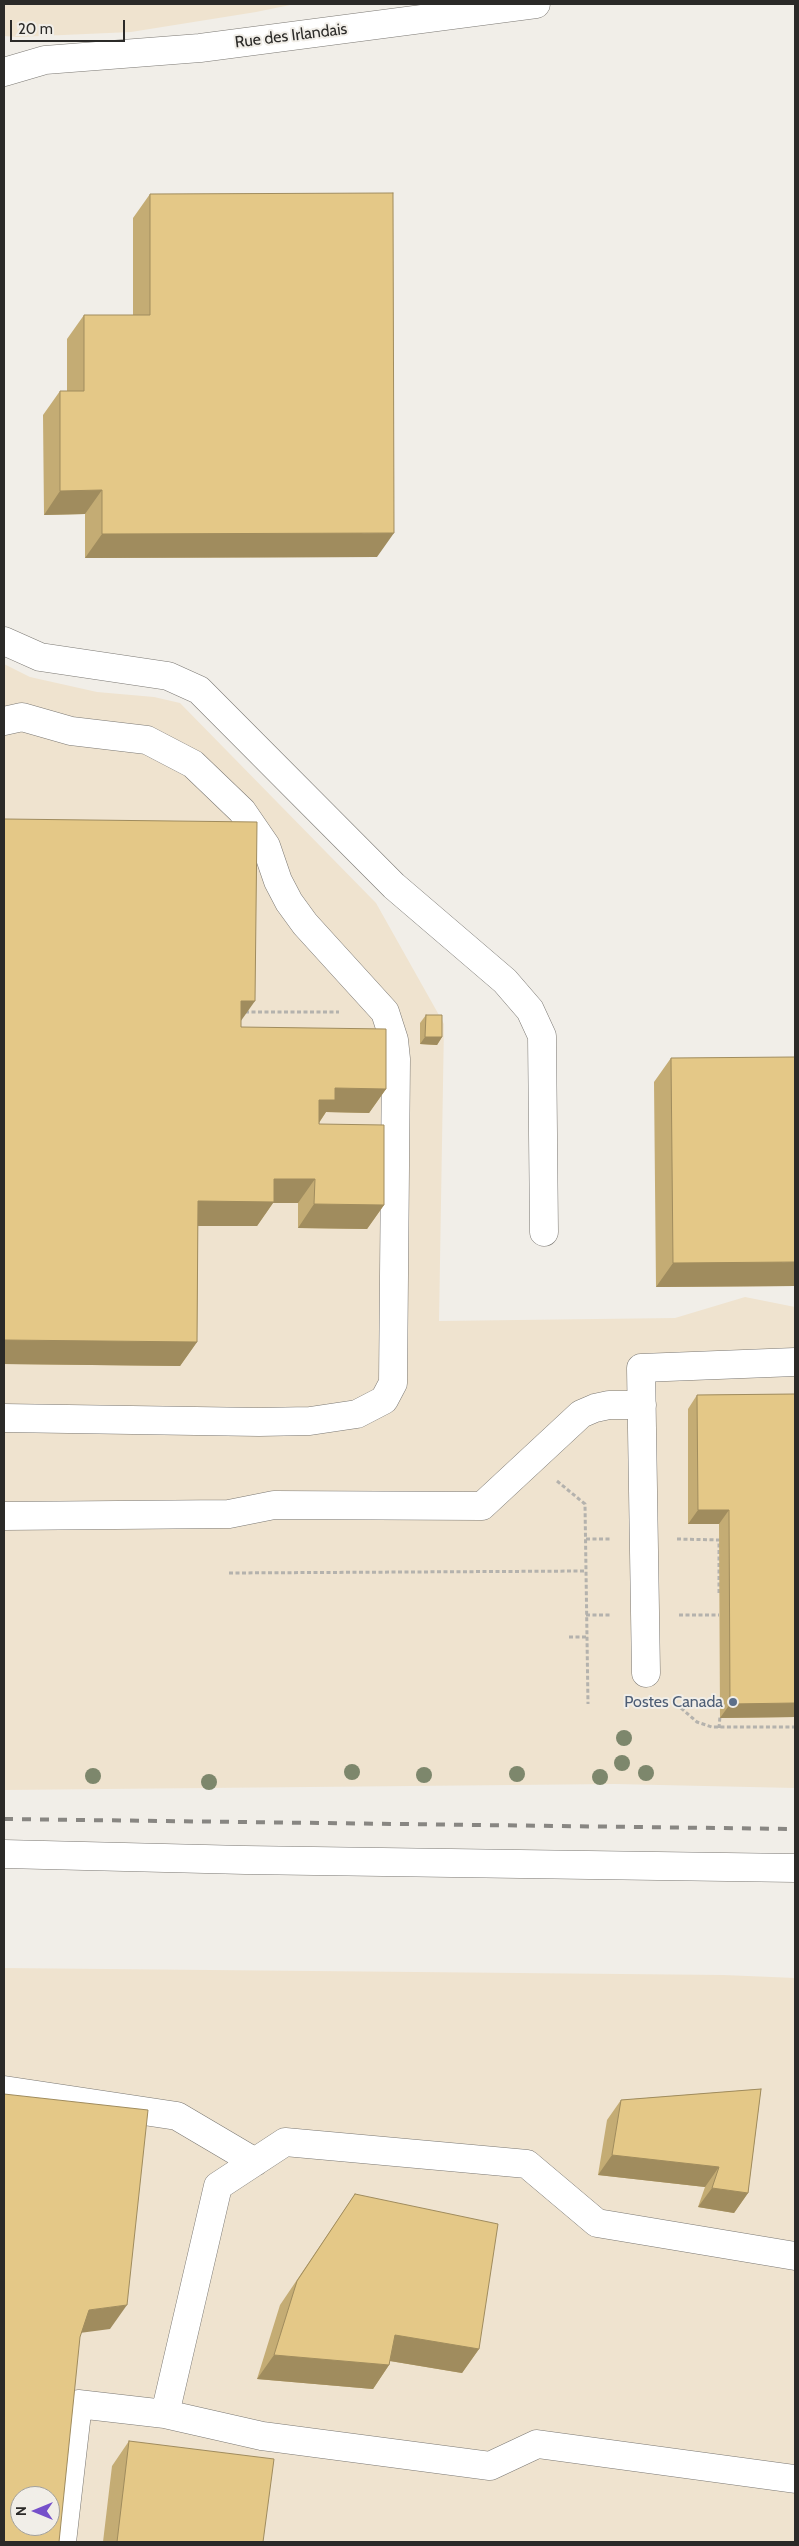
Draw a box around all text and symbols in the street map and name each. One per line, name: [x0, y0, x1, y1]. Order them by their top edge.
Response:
scale bar: [12, 10, 128, 42]
text: 20 m: [18, 20, 53, 38]
street label: Rue des Irlandais: [234, 20, 348, 52]
place label: Postes Canada: [624, 1692, 723, 1712]
marker: Postes Canada: [727, 1696, 739, 1708]
north arrow: [10, 2486, 60, 2536]
text: N: [12, 2506, 30, 2516]

